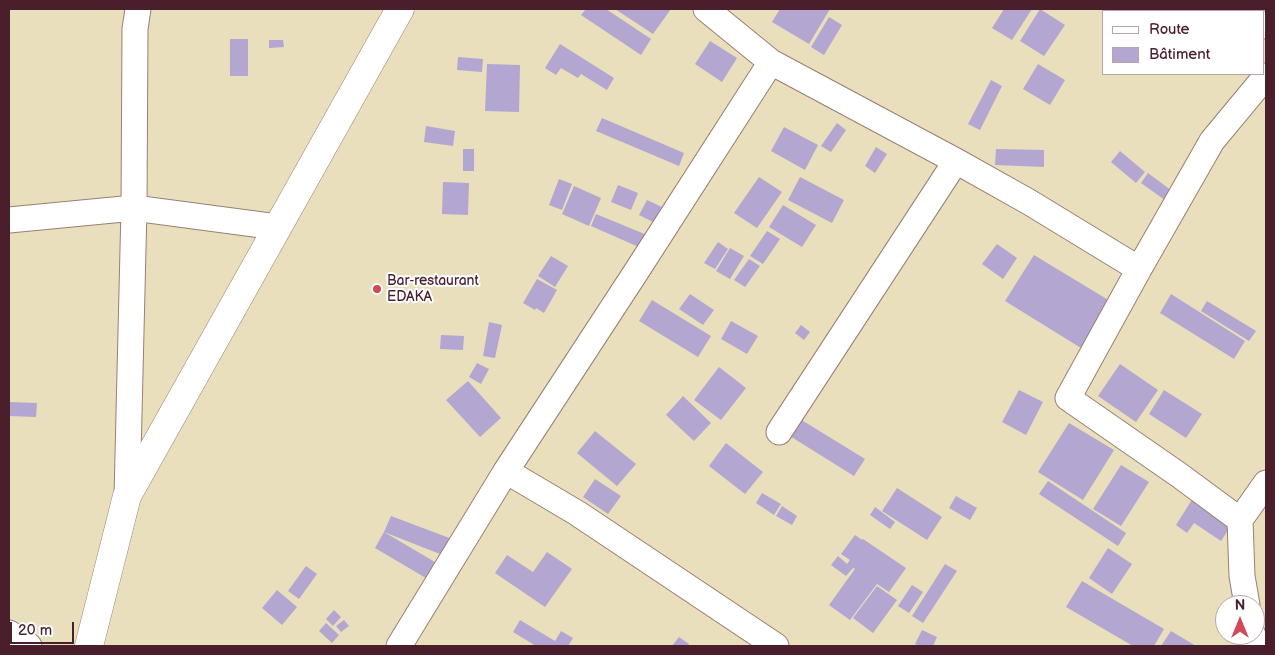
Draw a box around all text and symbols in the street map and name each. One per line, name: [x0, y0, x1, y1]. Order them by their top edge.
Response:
legend: [1102, 10, 1265, 75]
text: Route: [1149, 20, 1189, 39]
text: Bâtiment: [1149, 45, 1210, 64]
place label: Bar-restaurant EDAKA: [387, 273, 479, 306]
marker: Bar-restaurant EDAKA: [371, 283, 383, 295]
north arrow: [1215, 595, 1265, 645]
text: N: [1235, 597, 1245, 614]
scale bar: [12, 612, 76, 644]
text: 20 m: [18, 621, 52, 640]

